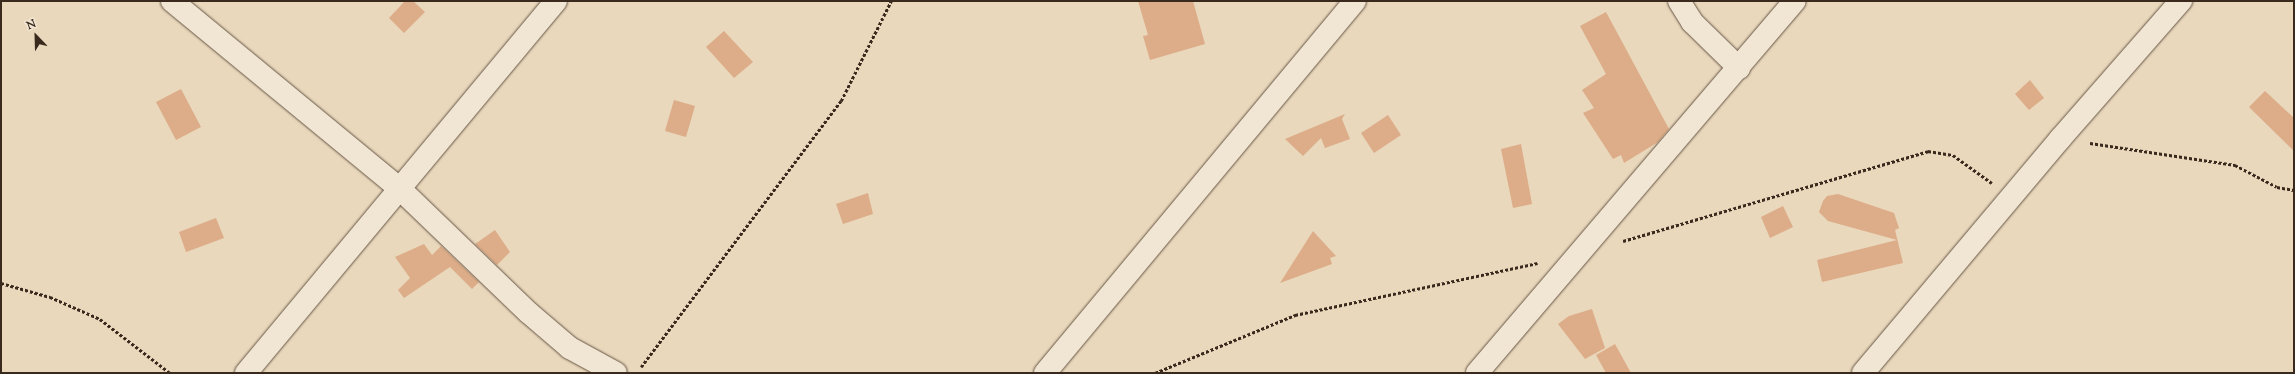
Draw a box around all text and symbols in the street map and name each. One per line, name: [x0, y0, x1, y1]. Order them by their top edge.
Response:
north arrow: [16, 16, 56, 56]
text: N: [24, 16, 38, 34]

